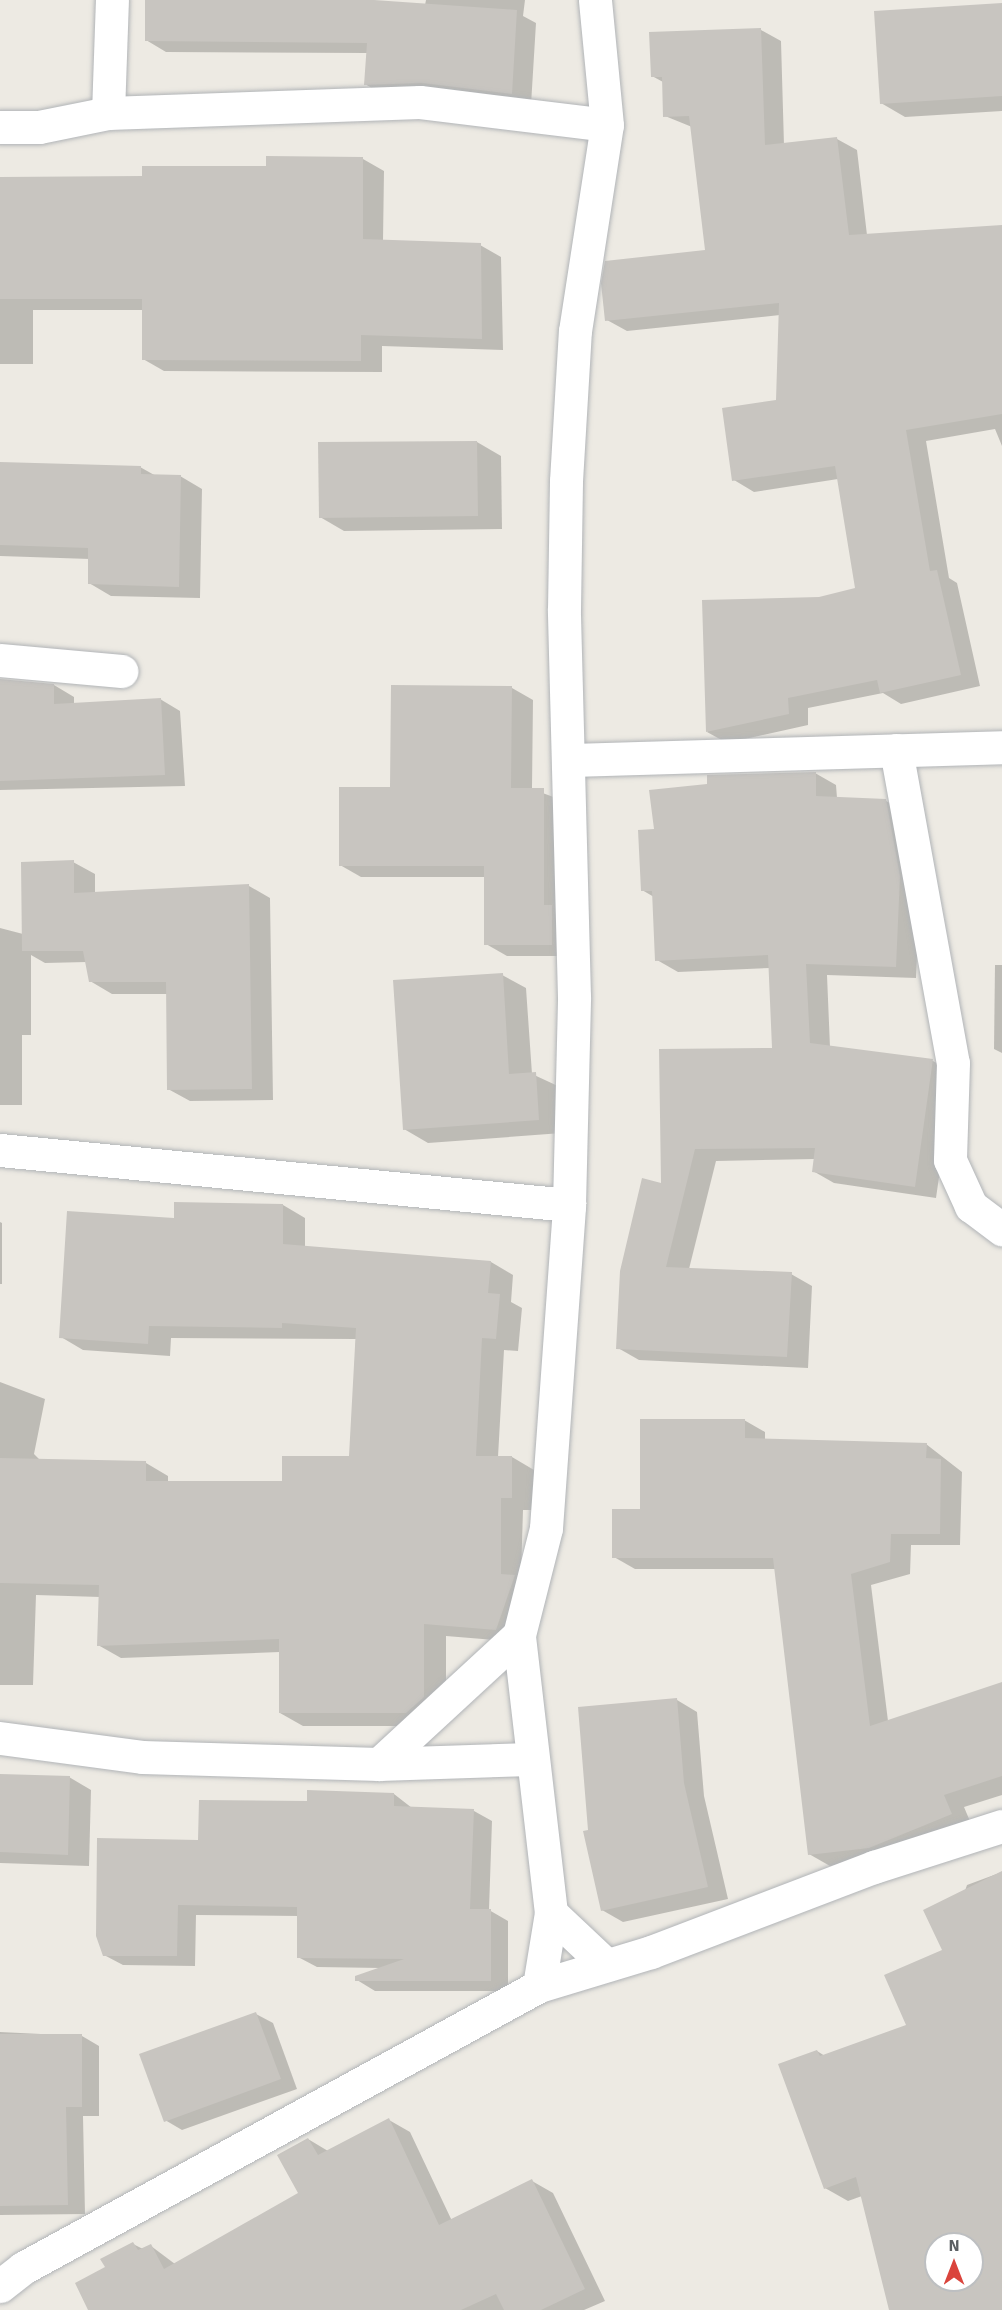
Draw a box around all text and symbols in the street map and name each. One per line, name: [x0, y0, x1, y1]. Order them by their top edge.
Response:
north arrow: [924, 2232, 984, 2292]
text: N: [948, 2236, 960, 2256]

